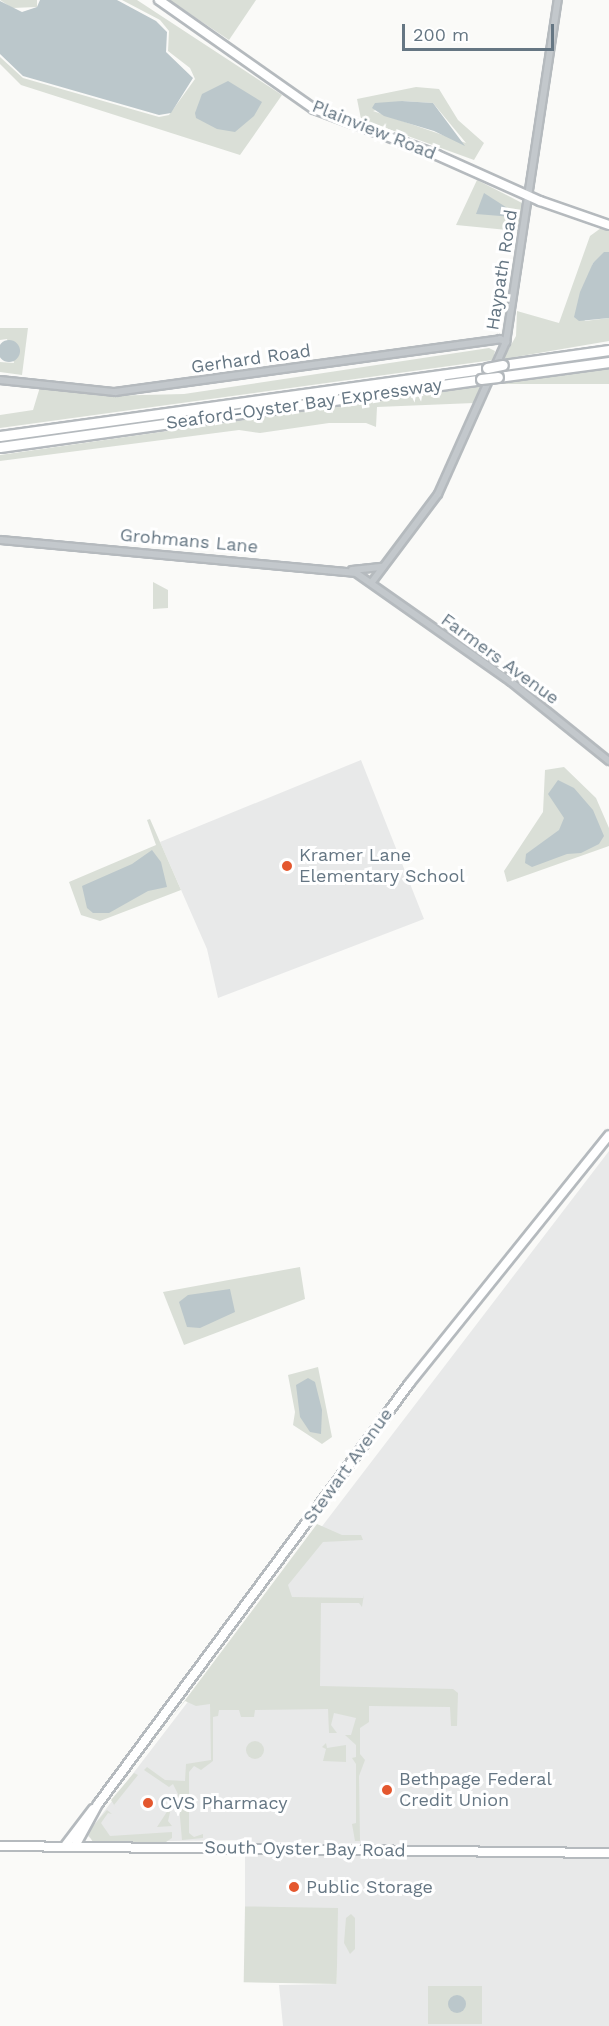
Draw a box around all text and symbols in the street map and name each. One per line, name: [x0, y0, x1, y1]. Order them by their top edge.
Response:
scale bar: [405, 12, 556, 50]
text: 200 m: [413, 24, 469, 45]
street label: Plainview Road: [309, 95, 439, 165]
street label: Haypath Road: [482, 208, 522, 332]
street label: Gerhard Road: [190, 340, 312, 378]
street label: Seaford-Oyster Bay Expressway: [164, 374, 444, 434]
street label: Grohmans Lane: [119, 524, 259, 558]
street label: Farmers Avenue: [436, 609, 564, 709]
place label: Kramer Lane Elementary School: [299, 845, 465, 888]
marker: Kramer Lane Elementary School: [280, 859, 294, 873]
street label: Stewart Avenue: [299, 1404, 397, 1528]
place label: Bethpage Federal Credit Union: [399, 1769, 552, 1812]
marker: Bethpage Federal Credit Union: [380, 1783, 394, 1797]
place label: CVS Pharmacy: [160, 1792, 287, 1814]
marker: CVS Pharmacy: [141, 1796, 155, 1810]
street label: South Oyster Bay Road: [204, 1836, 406, 1862]
place label: Public Storage: [306, 1876, 433, 1898]
marker: Public Storage: [287, 1880, 301, 1894]

